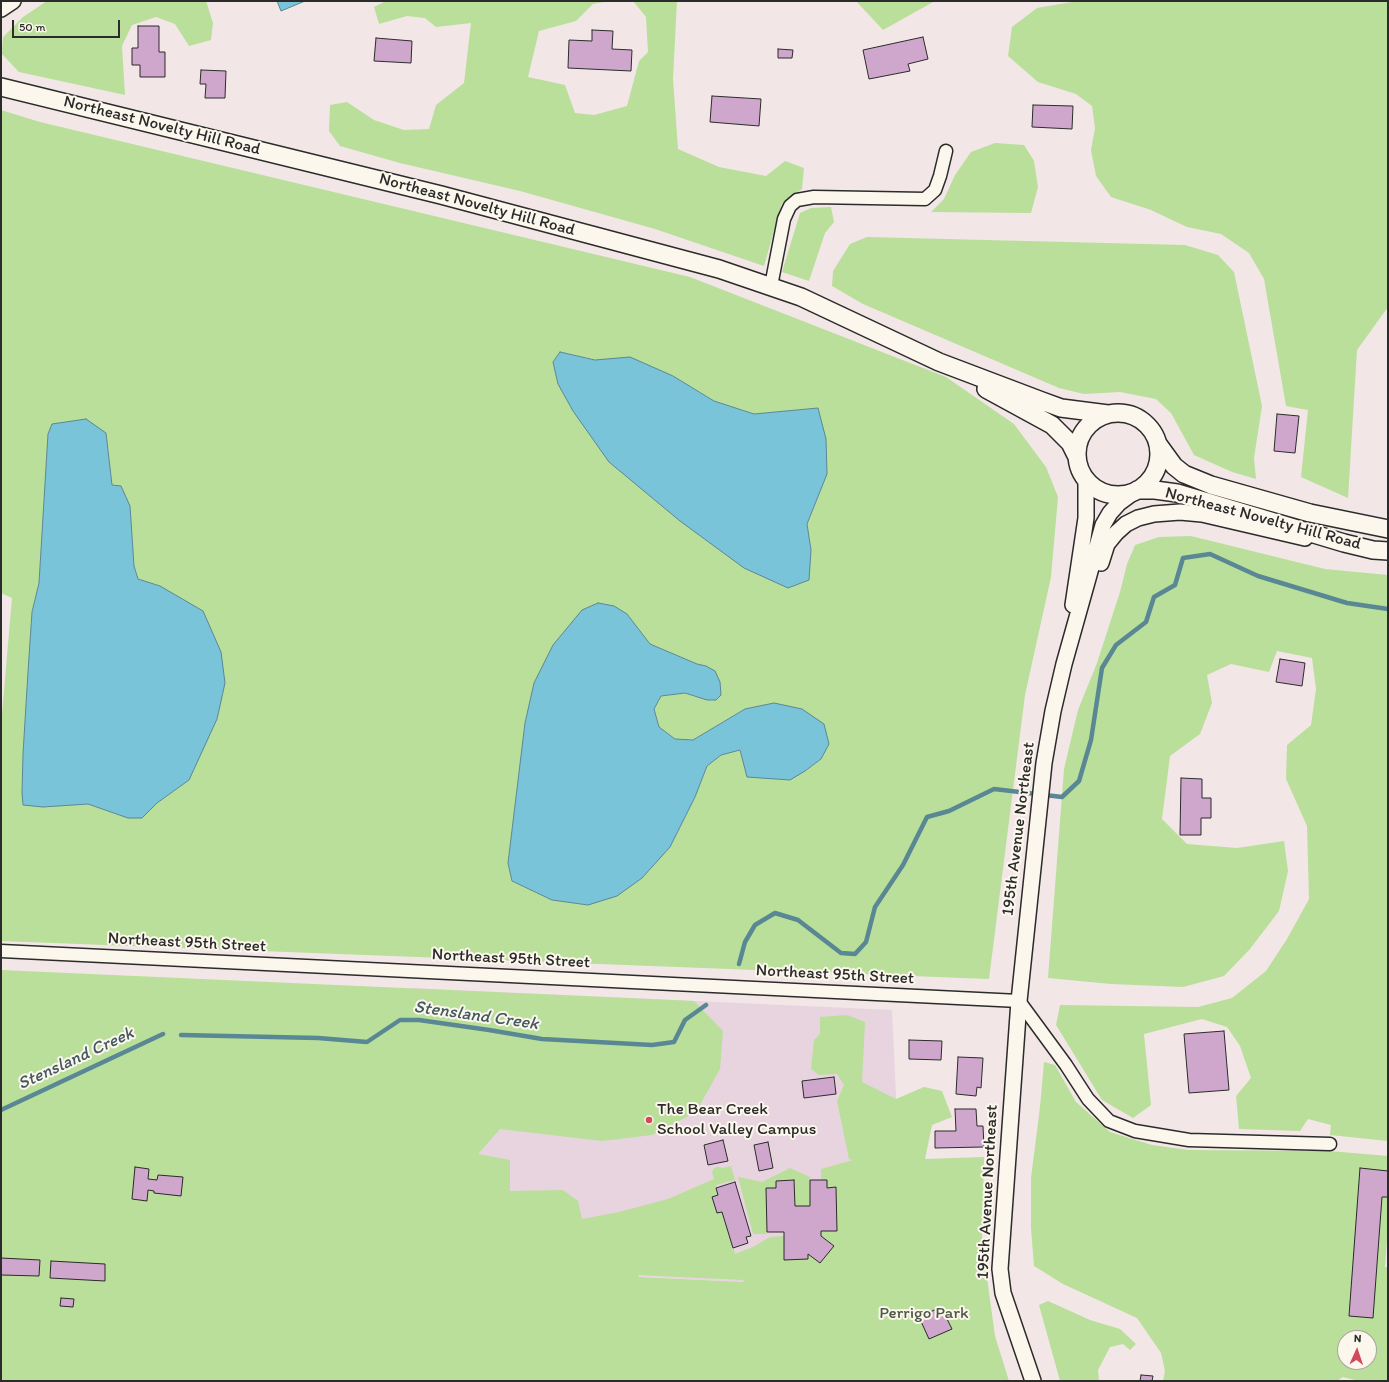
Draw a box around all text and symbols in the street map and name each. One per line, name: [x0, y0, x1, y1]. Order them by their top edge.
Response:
scale bar: [14, 12, 122, 38]
text: 50 m: [19, 20, 45, 34]
street label: Northeast Novelty Hill Road: [61, 92, 263, 160]
street label: Northeast Novelty Hill Road: [377, 169, 577, 241]
street label: Northeast Novelty Hill Road: [1163, 483, 1363, 555]
street label: 195th Avenue Northeast: [998, 741, 1040, 917]
street label: Northeast 95th Street: [107, 929, 267, 957]
street label: Northeast 95th Street: [431, 945, 591, 973]
street label: Northeast 95th Street: [755, 961, 915, 989]
water label: Stensland Creek: [412, 997, 540, 1035]
water label: Stensland Creek: [15, 1023, 137, 1095]
place label: The Bear Creek School Valley Campus: [657, 1100, 816, 1140]
street label: 195th Avenue Northeast: [973, 1104, 1003, 1280]
marker: The Bear Creek School Valley Campus: [644, 1115, 654, 1125]
park label: Perrigo Park: [879, 1304, 969, 1324]
north arrow: [1337, 1330, 1377, 1370]
text: N: [1354, 1332, 1362, 1345]

